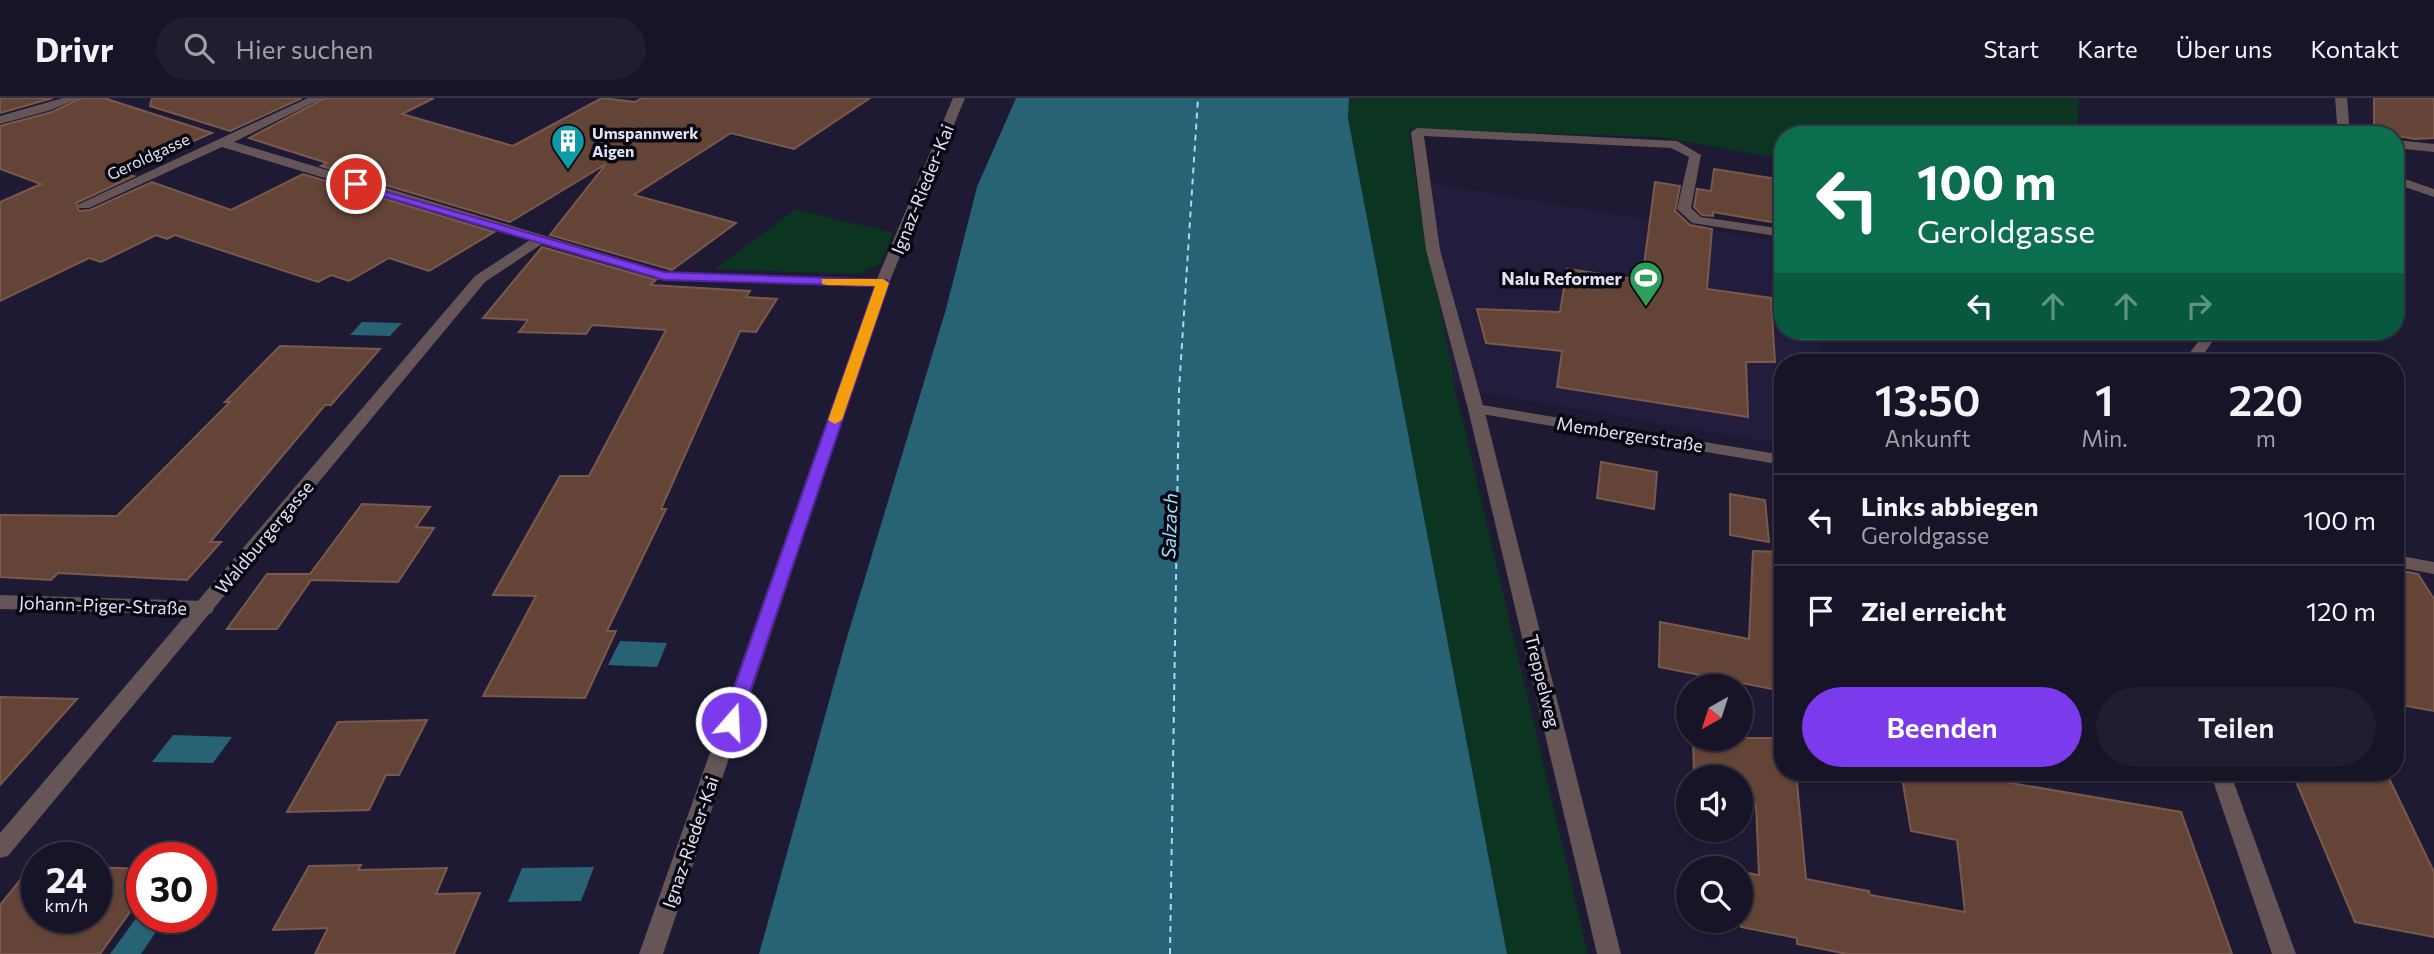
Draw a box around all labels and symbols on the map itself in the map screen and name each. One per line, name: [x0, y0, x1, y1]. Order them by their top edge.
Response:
street label: Ignaz-Rieder-Kai: [886, 121, 958, 257]
building icon: Umspannwerk Aigen: [549, 122, 587, 171]
place label: Umspannwerk Aigen: [592, 123, 699, 160]
street label: Geroldgasse: [104, 129, 192, 183]
pin: [326, 154, 386, 214]
sports icon: Nalu Reformer: [1627, 259, 1665, 308]
place label: Nalu Reformer: [1501, 267, 1623, 289]
street label: Membergerstraße: [1555, 412, 1705, 456]
street label: Waldburgergasse: [210, 476, 318, 598]
water label: Salzach: [1156, 493, 1182, 559]
street label: Johann-Piger-Straße: [18, 591, 188, 619]
street label: Treppelweg: [1521, 632, 1565, 730]
north arrow: [1676, 674, 1754, 751]
position arrow: [694, 685, 768, 759]
street label: Ignaz-Rieder-Kai: [657, 773, 723, 911]
speed limit sign: 30: [126, 842, 217, 933]

